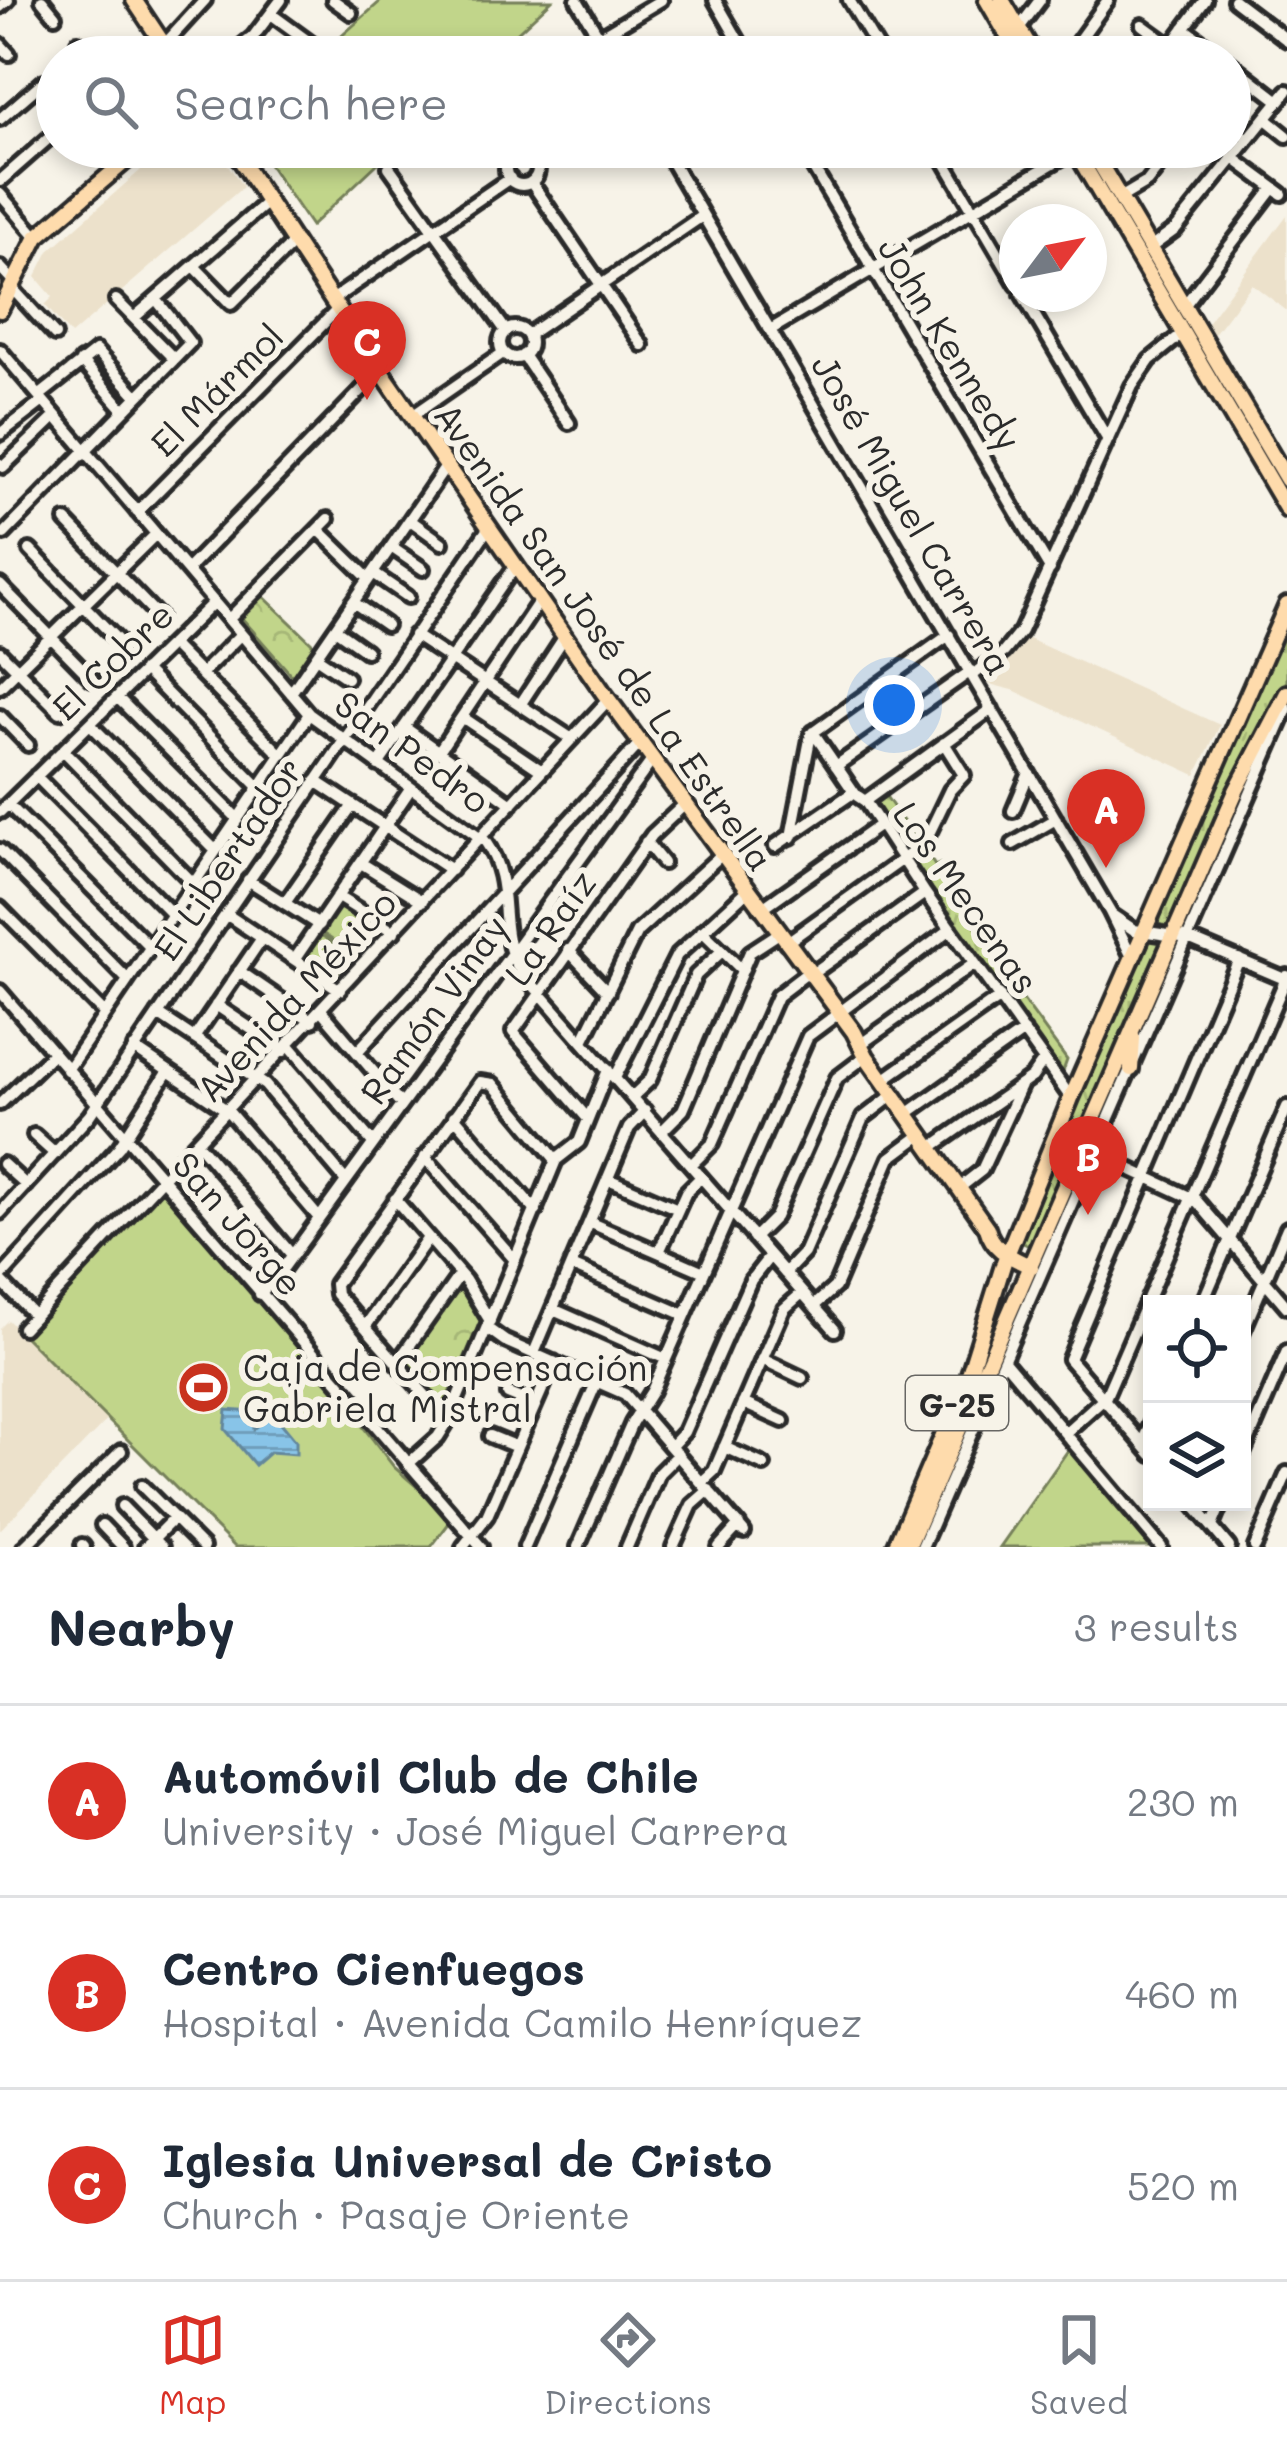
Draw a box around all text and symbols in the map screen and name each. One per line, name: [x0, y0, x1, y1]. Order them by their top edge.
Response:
search box: [36, 36, 1251, 168]
icon: search: [78, 69, 144, 135]
text: Search here: [174, 73, 448, 131]
north arrow: [999, 204, 1107, 312]
street label: John Kennedy: [868, 228, 1033, 459]
pin: C: [328, 301, 406, 400]
street label: El Mármol: [139, 312, 293, 466]
street label: José Miguel Carrera: [802, 345, 1024, 683]
street label: Avenida San José de La Estrella: [425, 393, 785, 879]
street label: El Cobre: [41, 590, 183, 730]
your location: [864, 675, 924, 735]
street label: San Pedro: [326, 679, 500, 823]
street label: El Libertador: [142, 747, 312, 969]
pin: A: [1067, 769, 1145, 868]
street label: Los Mecenas: [884, 792, 1050, 1002]
street label: La Raíz: [493, 860, 605, 994]
street label: Avenida México: [185, 879, 405, 1111]
street label: Ramón Vinay: [349, 905, 518, 1113]
pin: B: [1049, 1116, 1127, 1215]
street label: San Jorge: [163, 1141, 315, 1305]
map controls: [1143, 1295, 1251, 1511]
button: locate: [1143, 1295, 1251, 1403]
place label: Caja de Compensación Gabriela Mistral: [243, 1343, 647, 1431]
sports icon: Caja de Compensación Gabriela Mistral: [176, 1359, 232, 1415]
road number: G-25: [906, 1376, 1008, 1430]
button: layers: [1143, 1403, 1251, 1511]
text: Nearby: [48, 1592, 235, 1659]
text: 3 results: [1074, 1600, 1239, 1651]
text: Automóvil Club de Chile: [162, 1746, 699, 1804]
text: A: [73, 1775, 101, 1826]
text: 230 m: [1127, 1775, 1239, 1826]
text: University · José Miguel Carrera: [162, 1804, 789, 1855]
text: Centro Cienfuegos: [162, 1938, 585, 1996]
text: B: [74, 1967, 100, 2018]
text: 460 m: [1125, 1967, 1239, 2018]
text: Hospital · Avenida Camilo Henríquez: [162, 1996, 862, 2047]
text: Iglesia Universal de Cristo: [162, 2130, 772, 2188]
text: C: [73, 2159, 101, 2210]
text: 520 m: [1127, 2159, 1239, 2210]
text: Church · Pasaje Oriente: [162, 2188, 630, 2239]
tab: Map: [159, 2307, 226, 2422]
tab: Directions: [544, 2307, 712, 2422]
tab: Saved: [1030, 2307, 1128, 2422]

